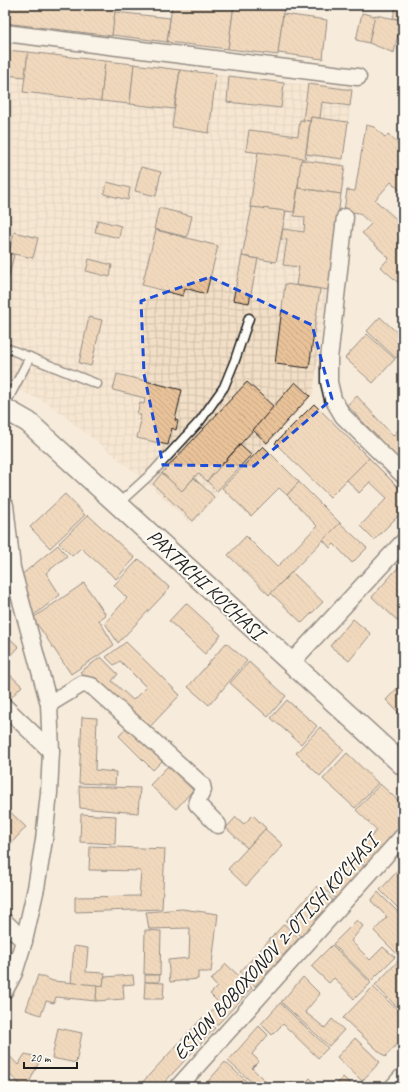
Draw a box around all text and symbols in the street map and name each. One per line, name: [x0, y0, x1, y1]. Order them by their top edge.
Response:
street label: PAXTACHI KO'CHASI: [142, 524, 272, 648]
street label: ESHON BOBOXONOV 2-O'TISH KO'CHASI: [168, 827, 386, 1065]
scale bar: [24, 1044, 77, 1070]
text: 20 m: [30, 1050, 52, 1066]

